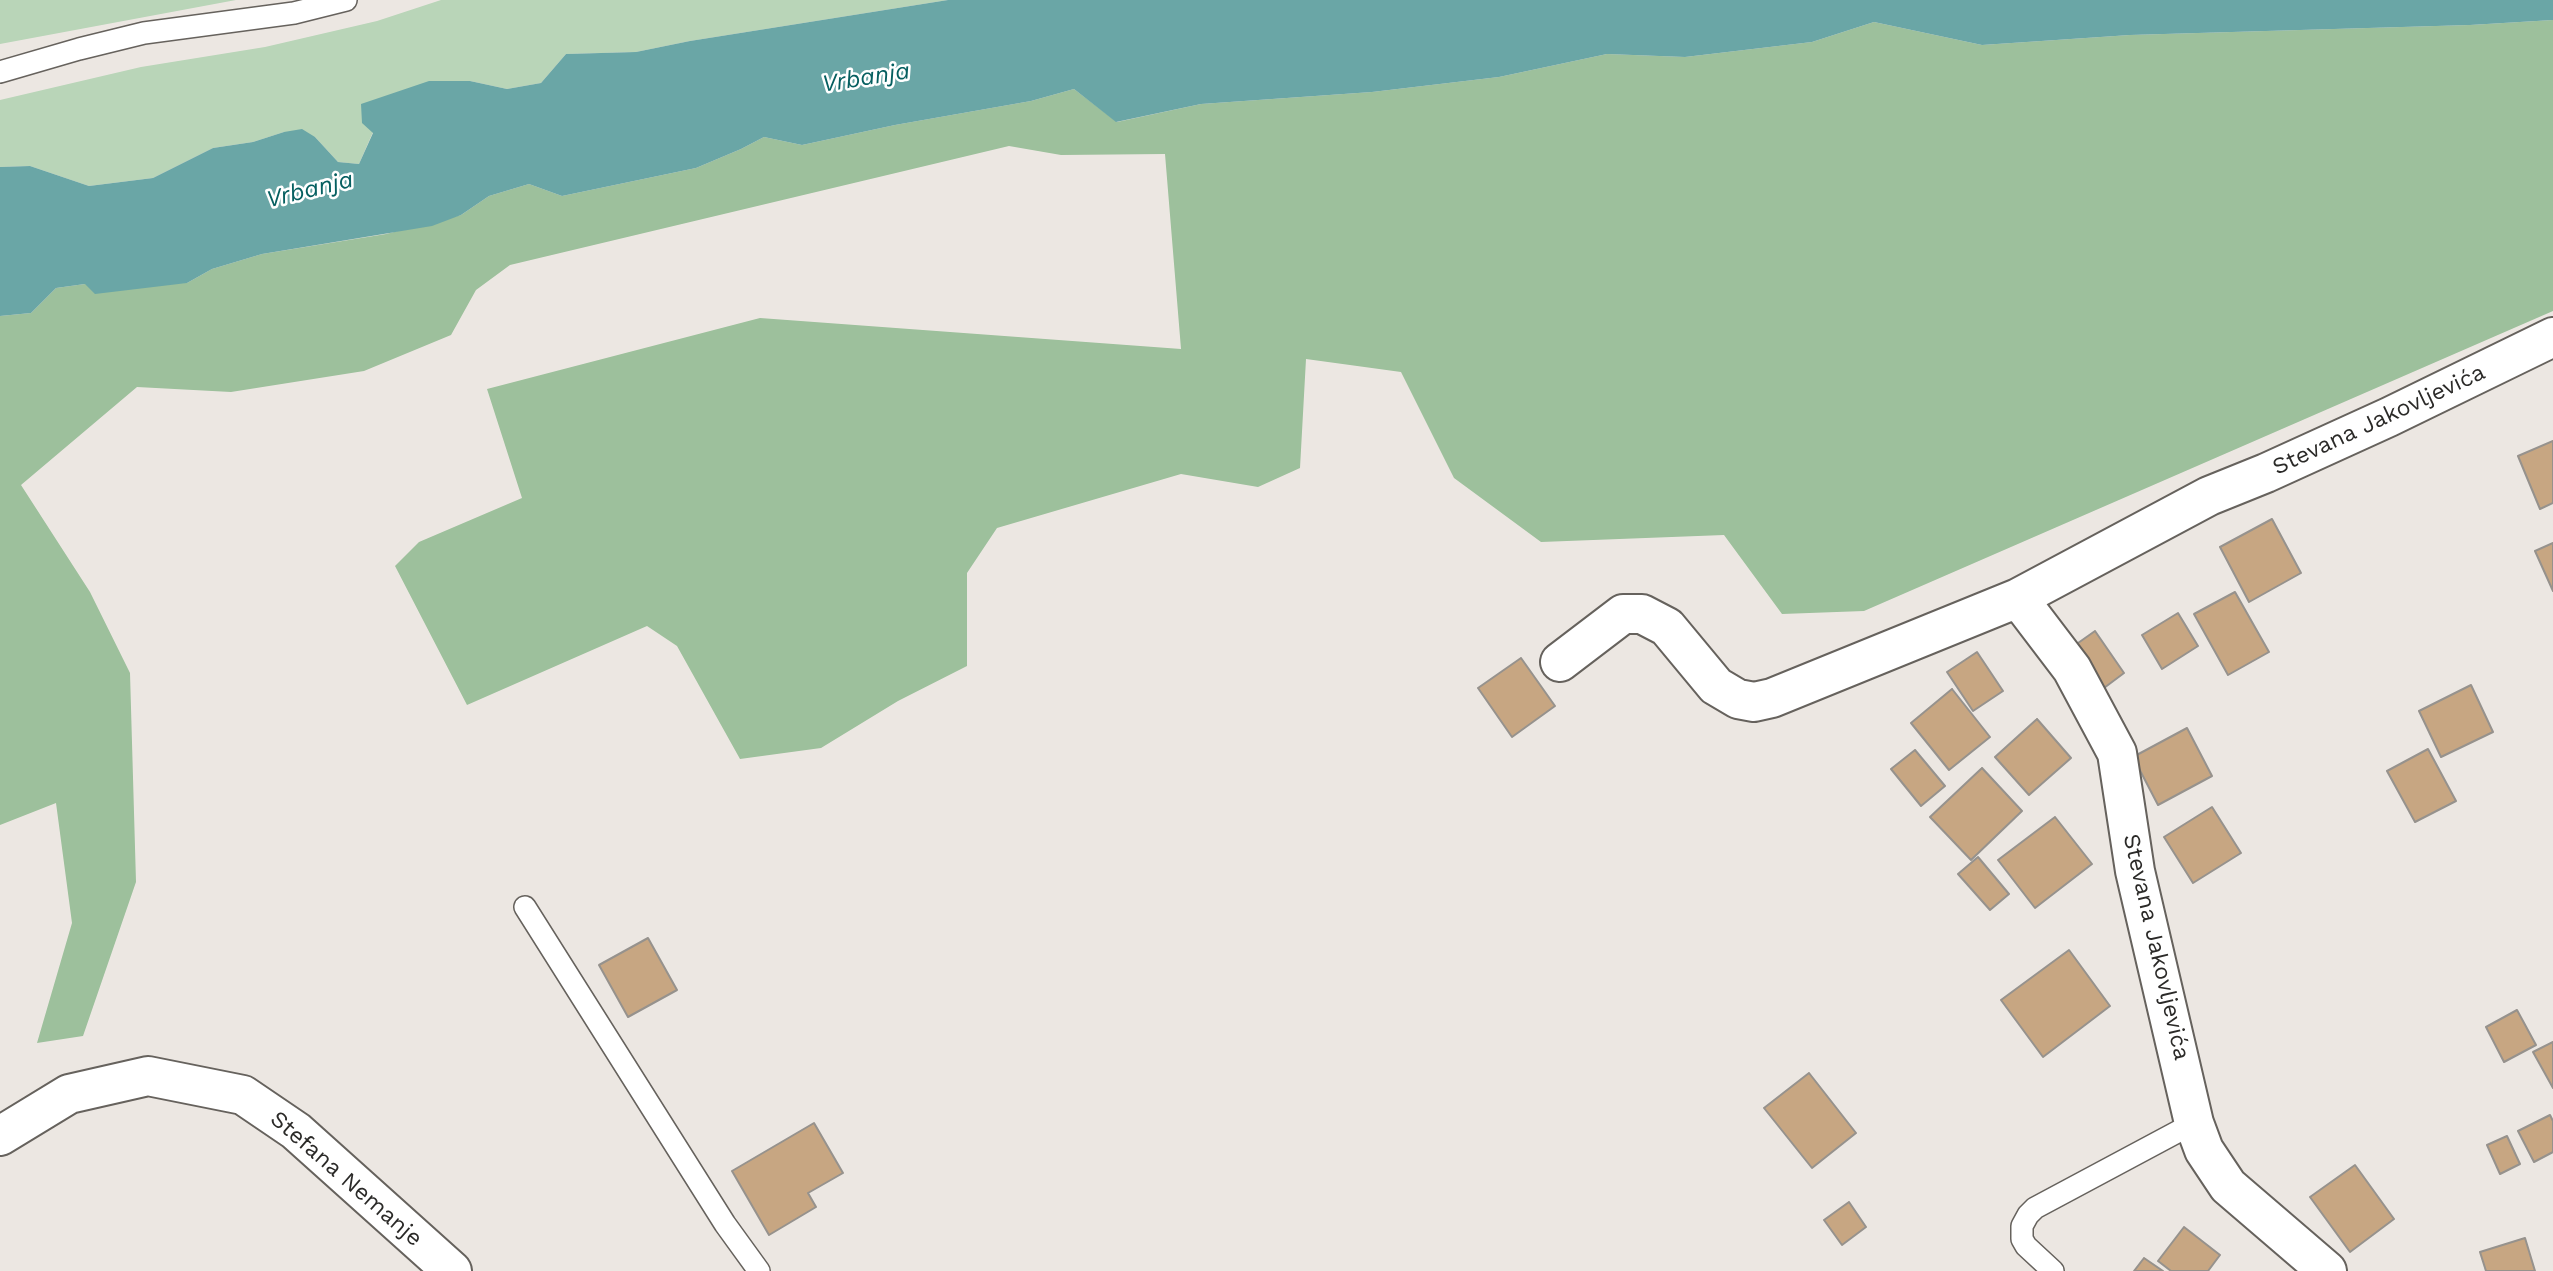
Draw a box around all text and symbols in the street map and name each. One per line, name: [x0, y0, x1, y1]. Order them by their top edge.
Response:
water label: Vrbanja: [820, 57, 912, 99]
water label: Vrbanja: [264, 165, 356, 215]
street label: Stevana Jakovljevića: [2268, 359, 2490, 481]
street label: Stevana Jakovljevića: [2117, 831, 2195, 1063]
street label: Stefana Nemanje: [264, 1105, 428, 1253]

